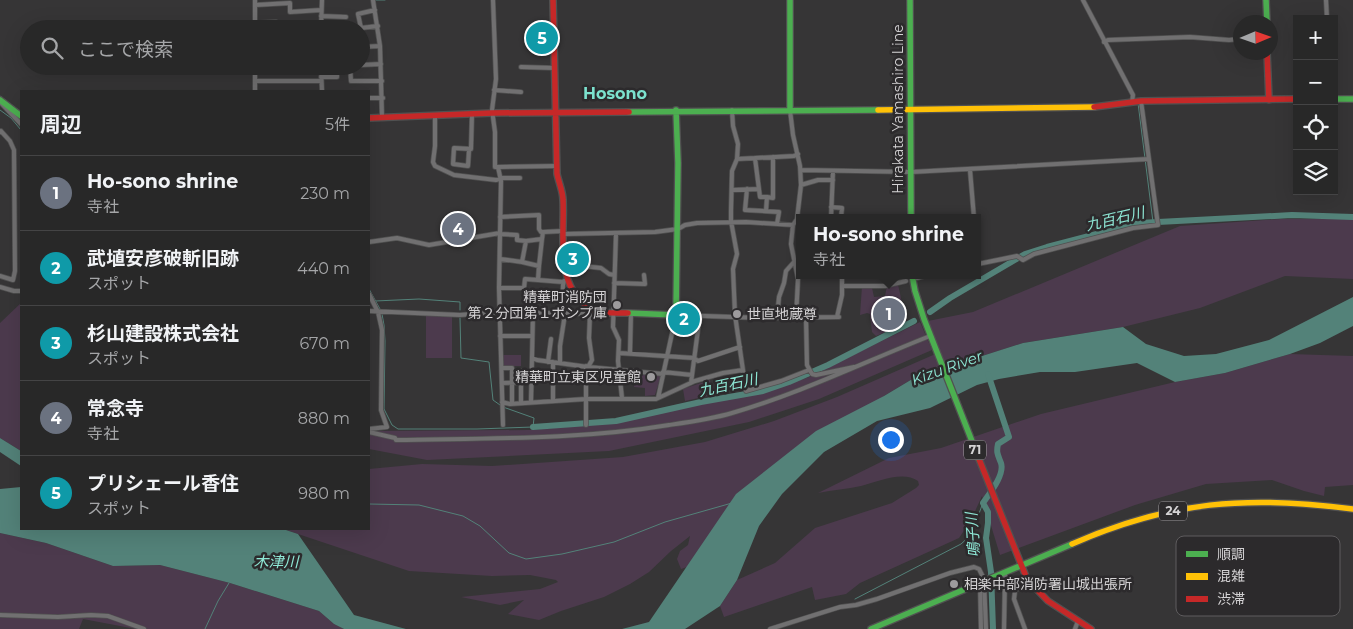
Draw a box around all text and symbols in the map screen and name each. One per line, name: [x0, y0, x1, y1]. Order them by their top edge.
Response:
north arrow: [1233, 15, 1278, 60]
map controls: [1293, 15, 1338, 195]
button: +: [1293, 15, 1338, 60]
pin: 5: [526, 19, 558, 57]
search box: [20, 20, 370, 75]
street label: Hirakata Yamashiro Line: [889, 24, 907, 194]
icon: search: [38, 34, 66, 62]
text: ここで検索: [78, 38, 173, 61]
button: −: [1293, 60, 1338, 105]
district label: Hosono: [583, 84, 647, 103]
button: locate: [1293, 105, 1338, 150]
text: 周辺: [40, 112, 82, 137]
text: 5件: [325, 115, 350, 134]
button: layers: [1293, 150, 1338, 195]
text: Ho-sono shrine: [87, 170, 238, 193]
text: 1: [53, 184, 59, 203]
text: 230 m: [300, 184, 350, 203]
text: 寺社: [87, 197, 119, 216]
water label: 九百石川: [1084, 202, 1148, 235]
pin: 4: [442, 210, 474, 248]
popup: [796, 214, 981, 279]
text: Ho-sono shrine: [813, 223, 964, 246]
pin: 3: [557, 240, 589, 278]
text: 武埴安彦破斬旧跡: [87, 247, 239, 270]
text: 寺社: [813, 250, 845, 269]
text: 2: [51, 259, 61, 278]
text: 440 m: [297, 259, 350, 278]
text: スポット: [87, 274, 151, 293]
place label: 精華町消防団 第２分団第１ポンプ庫: [467, 288, 607, 322]
pin: 1: [873, 295, 905, 333]
marker: 精華町消防団 第２分団第１ポンプ庫: [611, 299, 623, 311]
pin: 2: [668, 300, 700, 338]
place label: 世直地蔵尊: [747, 305, 817, 323]
marker: 世直地蔵尊: [731, 308, 743, 320]
text: 杉山建設株式会社: [87, 322, 239, 345]
text: 3: [51, 334, 61, 353]
text: 670 m: [300, 334, 350, 353]
water label: Kizu River: [909, 346, 986, 389]
text: スポット: [87, 349, 151, 368]
place label: 精華町立東区児童館: [515, 368, 641, 386]
water label: 九百石川: [697, 369, 761, 400]
marker: 精華町立東区児童館: [645, 371, 657, 383]
text: 常念寺: [87, 397, 144, 420]
text: 4: [50, 409, 62, 428]
text: 880 m: [298, 409, 350, 428]
text: 寺社: [87, 424, 119, 443]
your location: [878, 427, 904, 453]
road number: 71: [964, 440, 986, 460]
text: プリシェール香住: [87, 472, 239, 495]
text: 5: [51, 484, 61, 503]
text: 980 m: [298, 484, 350, 503]
text: スポット: [87, 499, 151, 518]
road number: 24: [1159, 502, 1187, 520]
water label: 鳴子川: [961, 510, 984, 558]
legend: [1176, 536, 1340, 616]
text: 順調: [1217, 545, 1245, 563]
water label: 木津川: [253, 552, 300, 571]
text: 混雑: [1217, 567, 1245, 585]
place label: 相楽中部消防署山城出張所: [964, 575, 1132, 593]
marker: 相楽中部消防署山城出張所: [948, 578, 960, 590]
text: 渋滞: [1217, 590, 1245, 608]

